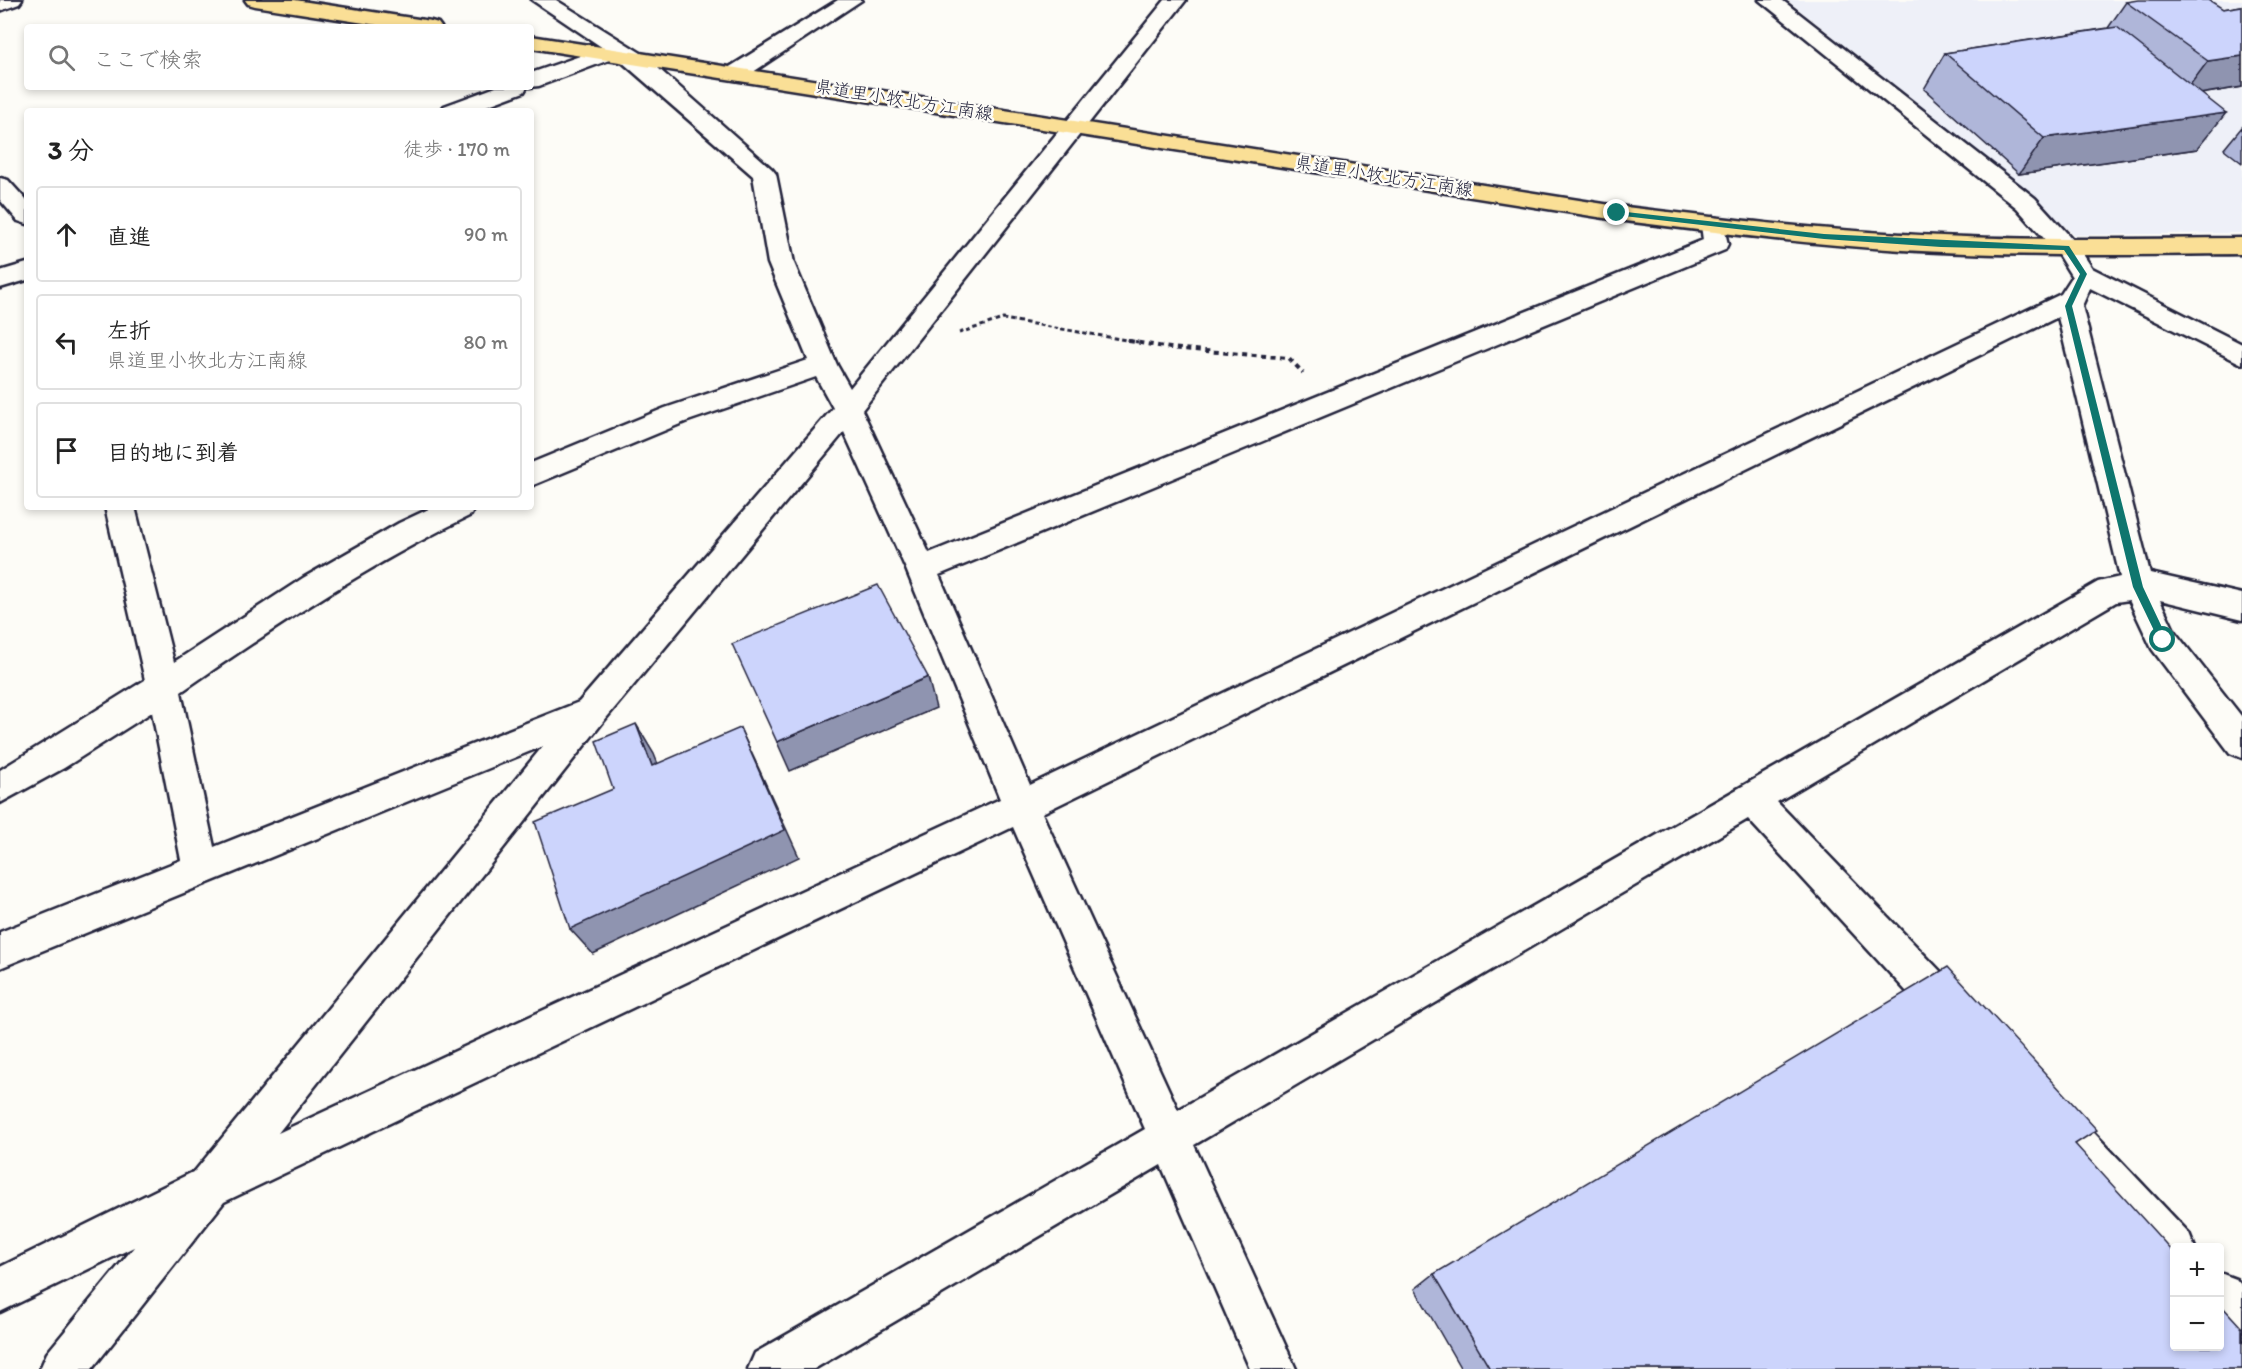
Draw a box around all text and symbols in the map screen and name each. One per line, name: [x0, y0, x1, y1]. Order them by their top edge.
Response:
search box: [24, 24, 534, 90]
icon: search: [45, 41, 78, 74]
text: ここで検索: [93, 46, 203, 73]
street label: 県道里小牧北方江南線: [813, 75, 995, 125]
text: 3 分: [48, 134, 94, 166]
text: 徒歩 · 170 m: [403, 137, 510, 161]
street label: 県道里小牧北方江南線: [1293, 151, 1475, 201]
route end: [1603, 199, 1629, 225]
icon: ahead: [50, 218, 83, 251]
text: 90 m: [464, 222, 508, 246]
text: 直進: [107, 223, 151, 250]
text: 左折: [107, 317, 151, 344]
icon: left: [50, 326, 83, 359]
text: 80 m: [463, 330, 508, 354]
text: 県道里小牧北方江南線: [107, 348, 307, 372]
icon: arrive: [50, 434, 83, 467]
text: 目的地に到着: [107, 439, 239, 466]
route start: [2149, 626, 2175, 652]
map controls: [2170, 1243, 2224, 1351]
button: +: [2170, 1243, 2224, 1297]
button: −: [2170, 1297, 2224, 1351]

